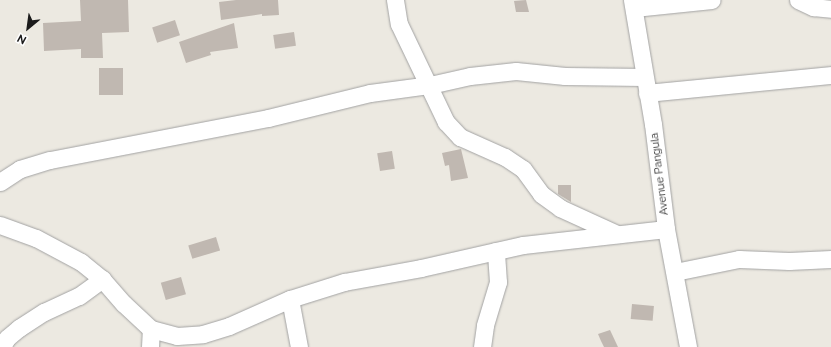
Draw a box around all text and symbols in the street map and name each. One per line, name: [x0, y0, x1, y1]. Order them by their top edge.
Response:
north arrow: [8, 8, 48, 48]
text: N: [15, 31, 29, 47]
street label: Avenue Pangula: [648, 132, 672, 216]

